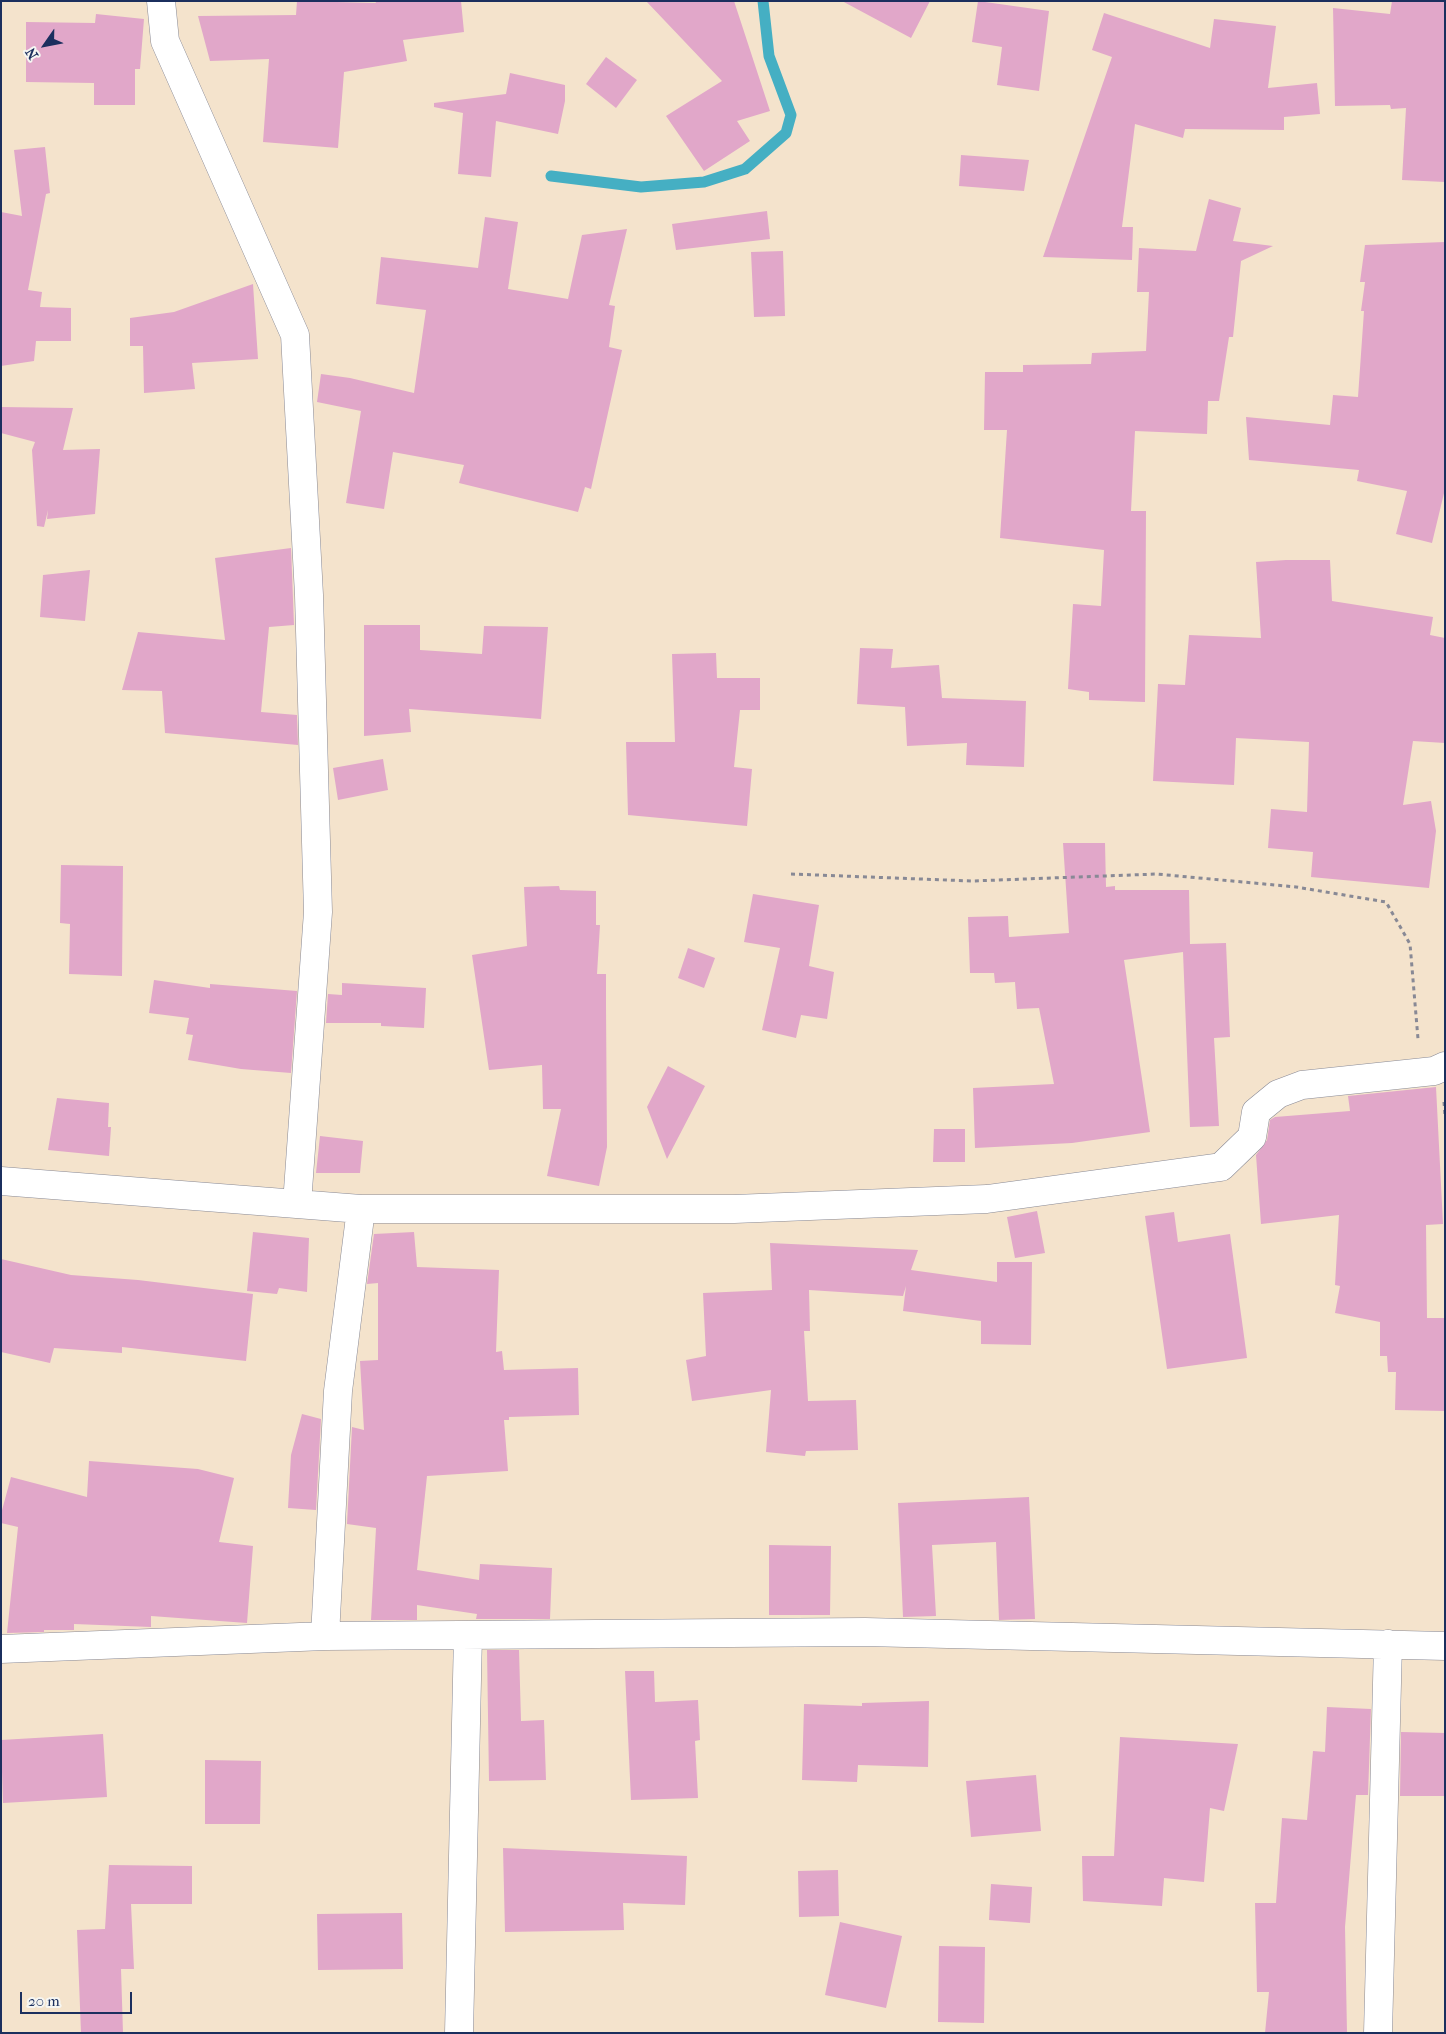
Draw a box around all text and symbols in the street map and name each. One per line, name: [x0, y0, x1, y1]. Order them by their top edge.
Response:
north arrow: [20, 20, 70, 70]
text: N: [22, 44, 42, 63]
scale bar: [22, 1982, 135, 2014]
text: 20 m: [28, 1992, 60, 2010]

